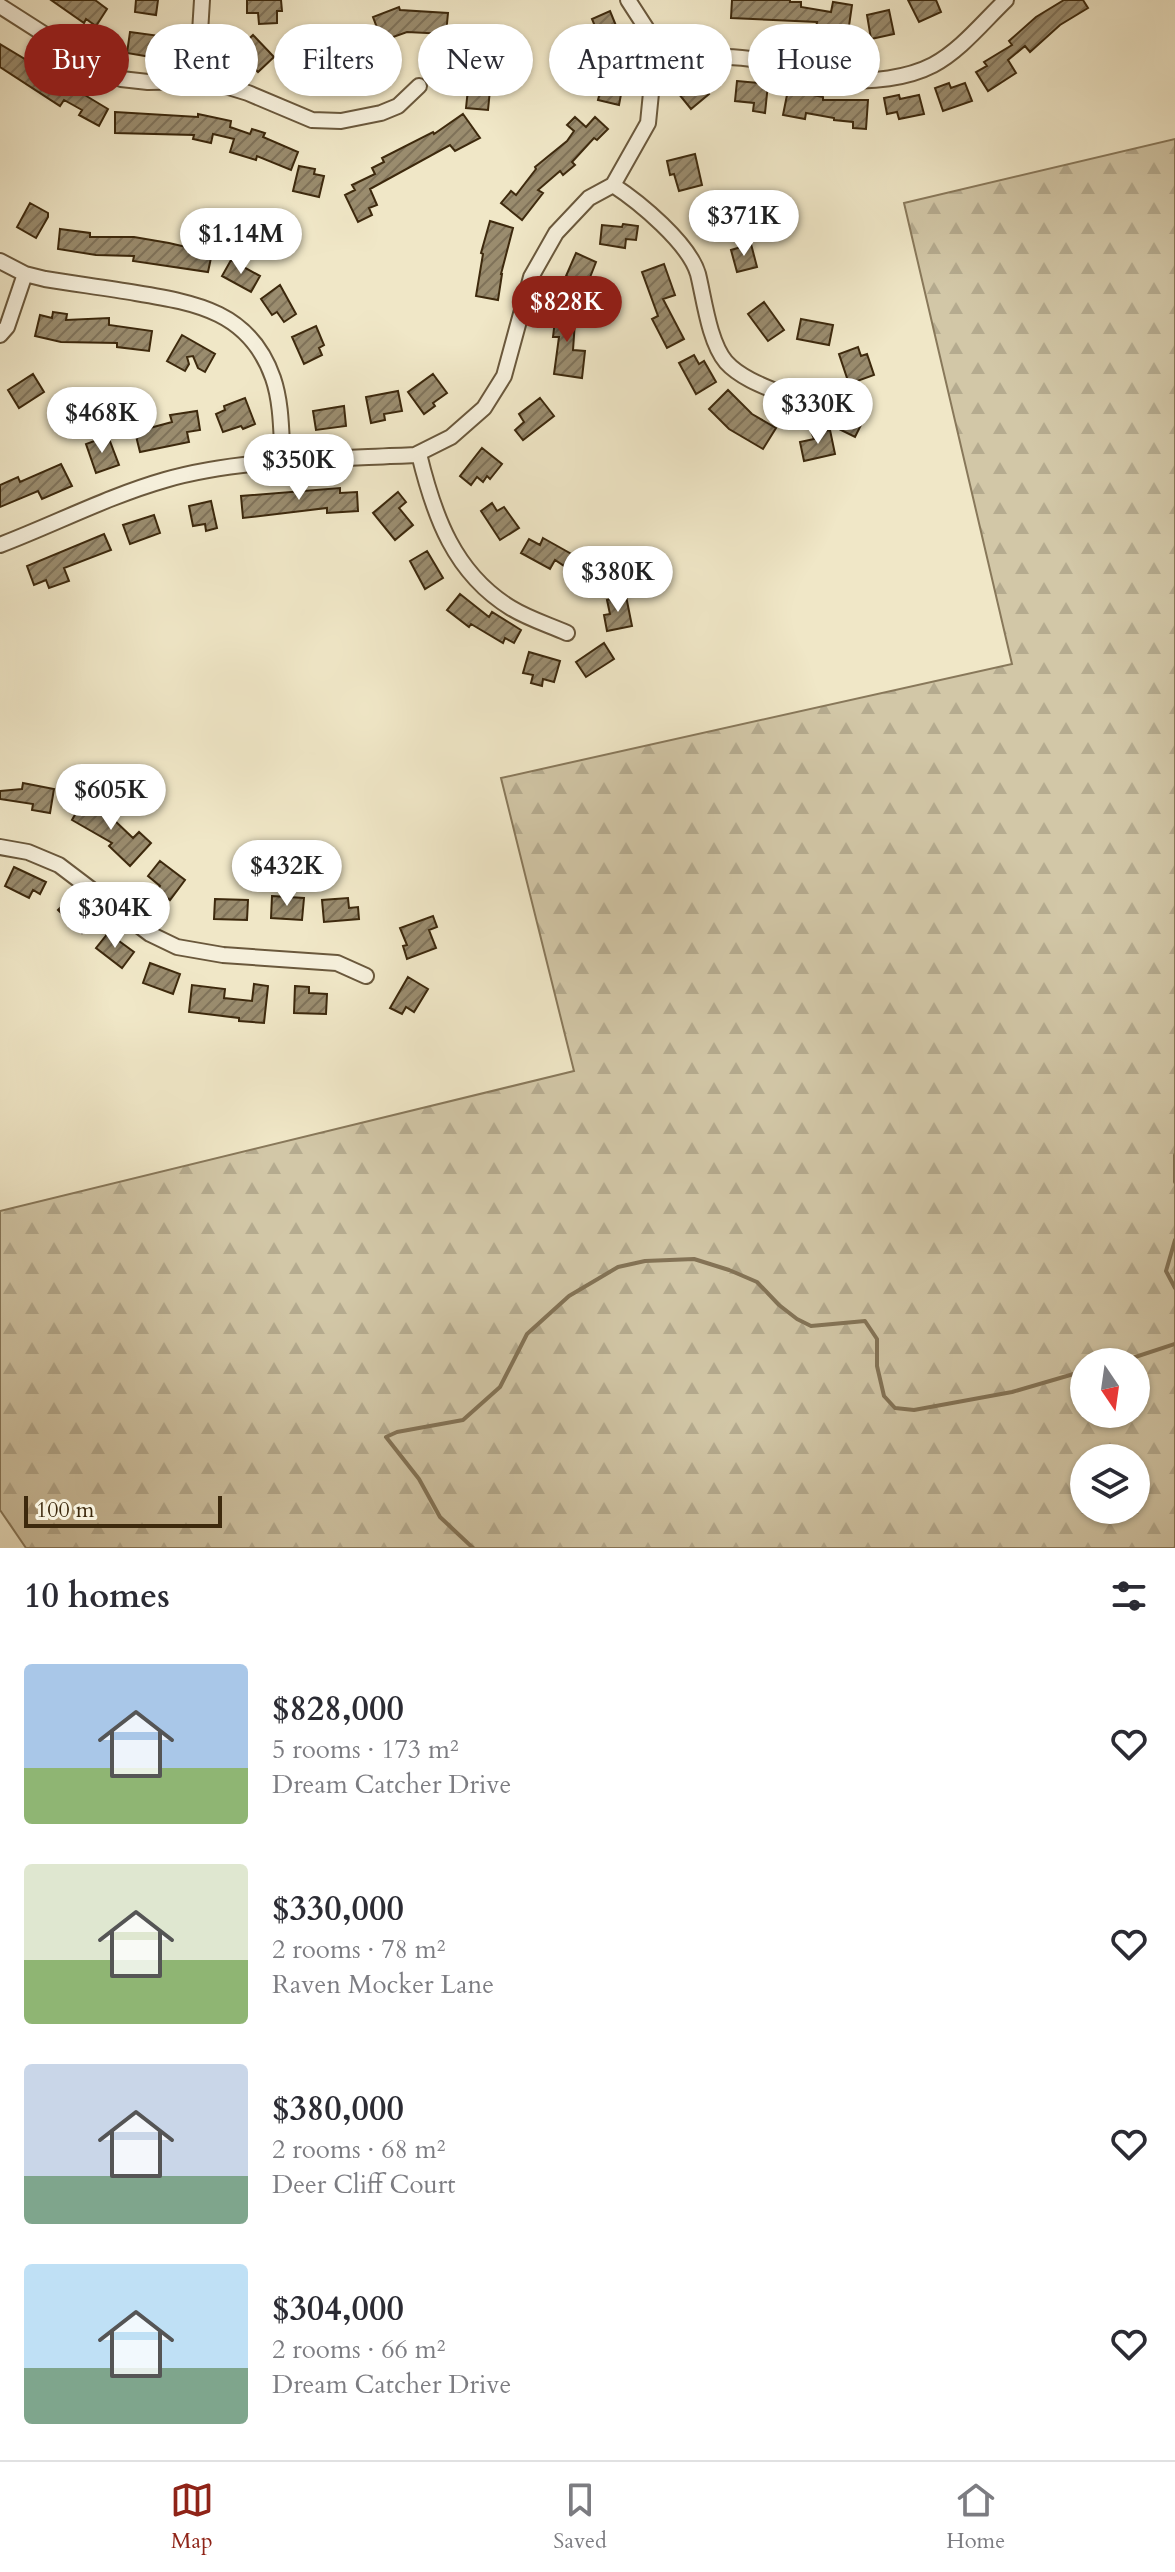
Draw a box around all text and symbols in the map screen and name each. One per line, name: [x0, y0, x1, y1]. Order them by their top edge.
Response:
chip: Buy: [24, 24, 129, 96]
chip: Rent: [145, 24, 258, 96]
chip: Filters: [274, 24, 402, 96]
chip: New: [418, 24, 533, 96]
chip: Apartment: [549, 24, 732, 96]
chip: House: [748, 24, 880, 96]
pin: $371K: [688, 190, 800, 258]
text: $371K: [707, 198, 781, 233]
pin: $1.14M: [176, 208, 306, 276]
text: $1.14M: [198, 216, 284, 251]
pin: $828K: [511, 276, 623, 344]
text: $828K: [530, 284, 604, 319]
pin: $330K: [762, 378, 874, 446]
text: $330K: [781, 386, 855, 421]
pin: $468K: [46, 387, 158, 455]
text: $468K: [65, 395, 139, 430]
pin: $350K: [243, 434, 355, 502]
text: $350K: [262, 442, 336, 477]
pin: $380K: [562, 546, 674, 614]
text: $380K: [581, 554, 655, 589]
pin: $605K: [55, 764, 167, 832]
text: $605K: [74, 772, 148, 807]
pin: $432K: [231, 840, 343, 908]
text: $432K: [250, 848, 324, 883]
pin: $304K: [59, 882, 171, 950]
text: $304K: [78, 890, 152, 925]
north arrow: [1070, 1348, 1150, 1428]
map controls: [1070, 1348, 1150, 1524]
button: layers: [1070, 1444, 1150, 1524]
scale bar: [24, 1492, 222, 1528]
text: 100 m: [36, 1495, 94, 1525]
text: 10 homes: [24, 1573, 170, 1619]
icon: filters: [1107, 1574, 1151, 1618]
text: $828,000: [272, 1686, 404, 1732]
icon: home: [88, 1696, 184, 1792]
icon: heart: [1107, 1722, 1151, 1766]
text: 5 rooms · 173 m²: [272, 1732, 459, 1767]
text: Dream Catcher Drive: [272, 1767, 511, 1802]
text: $330,000: [272, 1886, 404, 1932]
icon: home: [88, 1896, 184, 1992]
icon: heart: [1107, 1922, 1151, 1966]
text: 2 rooms · 78 m²: [272, 1932, 445, 1967]
text: Raven Mocker Lane: [272, 1967, 494, 2002]
text: $380,000: [272, 2086, 404, 2132]
icon: home: [88, 2096, 184, 2192]
icon: heart: [1107, 2122, 1151, 2166]
text: 2 rooms · 68 m²: [272, 2132, 445, 2167]
text: Deer Cliff Court: [272, 2167, 456, 2202]
text: $304,000: [272, 2286, 404, 2332]
icon: home: [88, 2296, 184, 2392]
icon: heart: [1107, 2322, 1151, 2366]
text: 2 rooms · 66 m²: [272, 2332, 445, 2367]
text: Dream Catcher Drive: [272, 2367, 511, 2402]
tab: Map: [170, 2478, 214, 2556]
tab: Saved: [553, 2478, 607, 2556]
tab: Home: [946, 2478, 1005, 2556]

